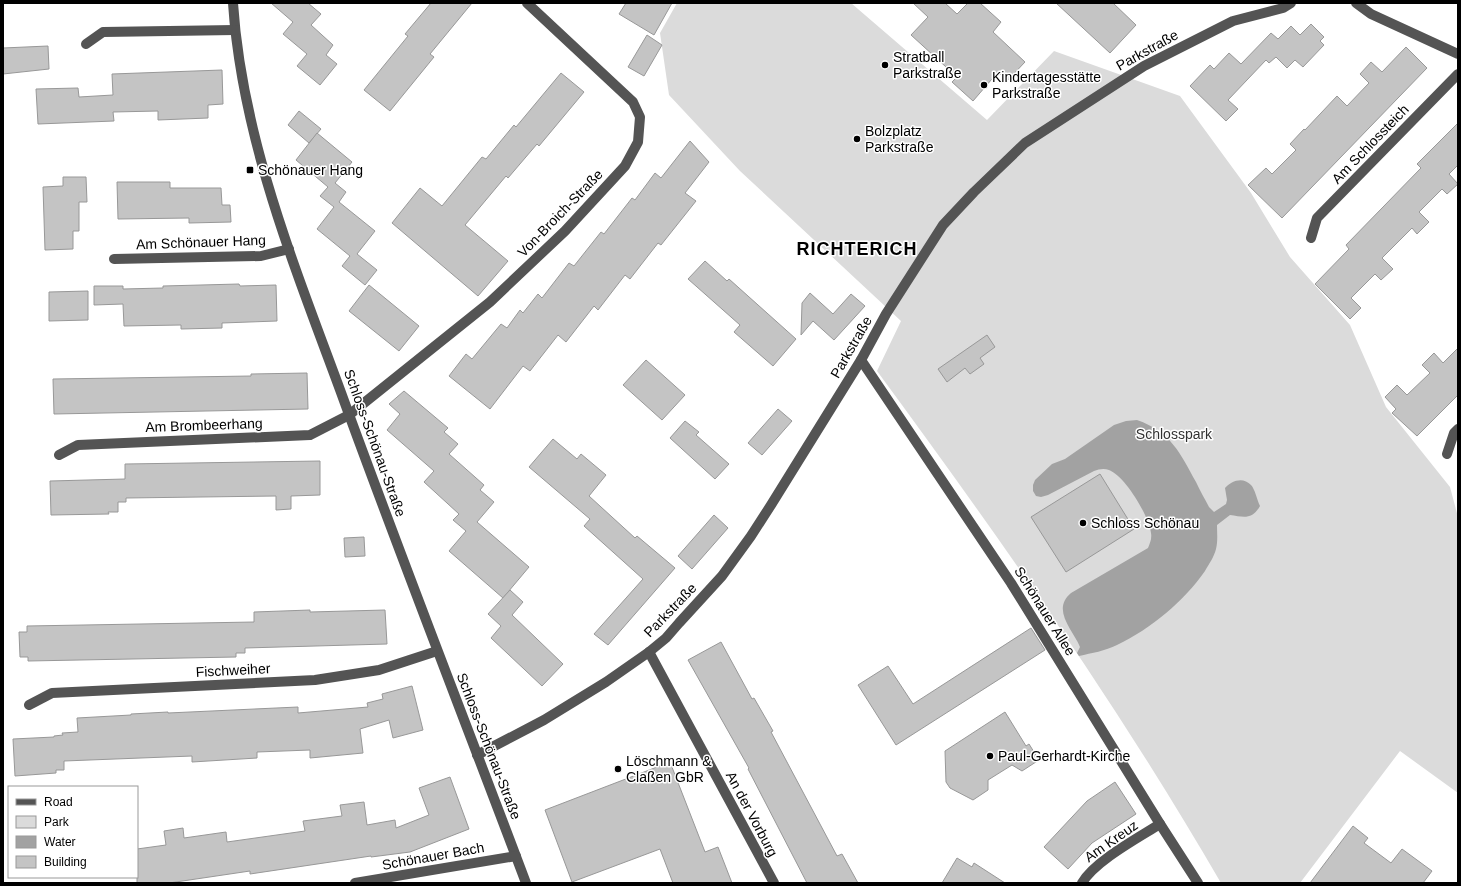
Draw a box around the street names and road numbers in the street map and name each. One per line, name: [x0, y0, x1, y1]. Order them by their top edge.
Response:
street label: Parkstraße: [1113, 26, 1181, 74]
street label: Am Schlossteich: [1328, 101, 1412, 187]
street label: Von-Broich-Straße: [514, 166, 606, 260]
street label: Am Schönauer Hang: [136, 232, 266, 252]
street label: Parkstraße: [827, 313, 875, 381]
street label: Schloss-Schönau-Straße: [341, 367, 409, 519]
street label: Am Brombeerhang: [145, 415, 263, 435]
street label: Schönauer Allee: [1011, 564, 1079, 659]
street label: Parkstraße: [640, 580, 700, 640]
street label: Fischweiher: [195, 660, 271, 680]
street label: Schloss-Schönau-Straße: [454, 670, 524, 822]
street label: An der Vorburg: [723, 769, 781, 859]
street label: Am Kreuz: [1081, 817, 1141, 865]
street label: Schönauer Bach: [381, 839, 485, 873]

